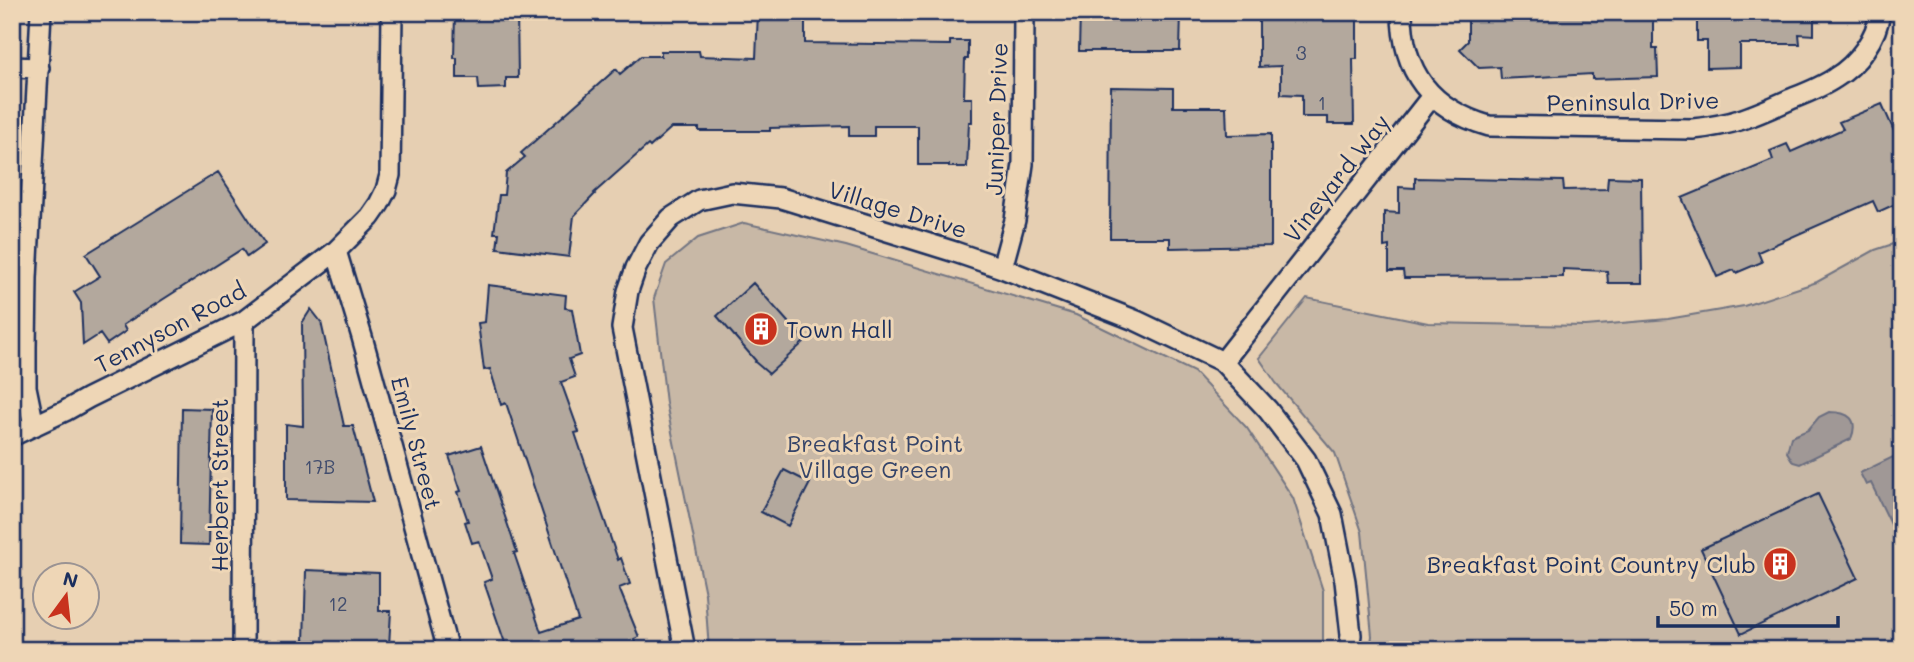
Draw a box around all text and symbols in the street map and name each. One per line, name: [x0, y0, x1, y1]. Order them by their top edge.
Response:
house number: 3: [1295, 40, 1307, 65]
street label: Juniper Drive: [978, 42, 1014, 196]
street label: Peninsula Drive: [1546, 84, 1720, 118]
house number: 1: [1318, 90, 1326, 115]
street label: Vineyard Way: [1276, 108, 1396, 248]
street label: Village Drive: [825, 174, 971, 244]
street label: Tennyson Road: [89, 275, 251, 379]
building icon: Town Hall: [742, 310, 780, 348]
place label: Town Hall: [786, 314, 893, 344]
street label: Emily Street: [385, 373, 449, 513]
street label: Herbert Street: [204, 398, 234, 572]
park label: Breakfast Point Village Green: [787, 428, 963, 484]
house number: 17B: [305, 454, 335, 479]
building icon: Breakfast Point Country Club: [1761, 545, 1799, 583]
place label: Breakfast Point Country Club: [1427, 549, 1756, 579]
north arrow: [32, 560, 102, 630]
text: N: [60, 565, 81, 593]
scale bar: [1658, 585, 1839, 629]
house number: 12: [328, 591, 348, 616]
text: 50 m: [1669, 594, 1718, 621]

